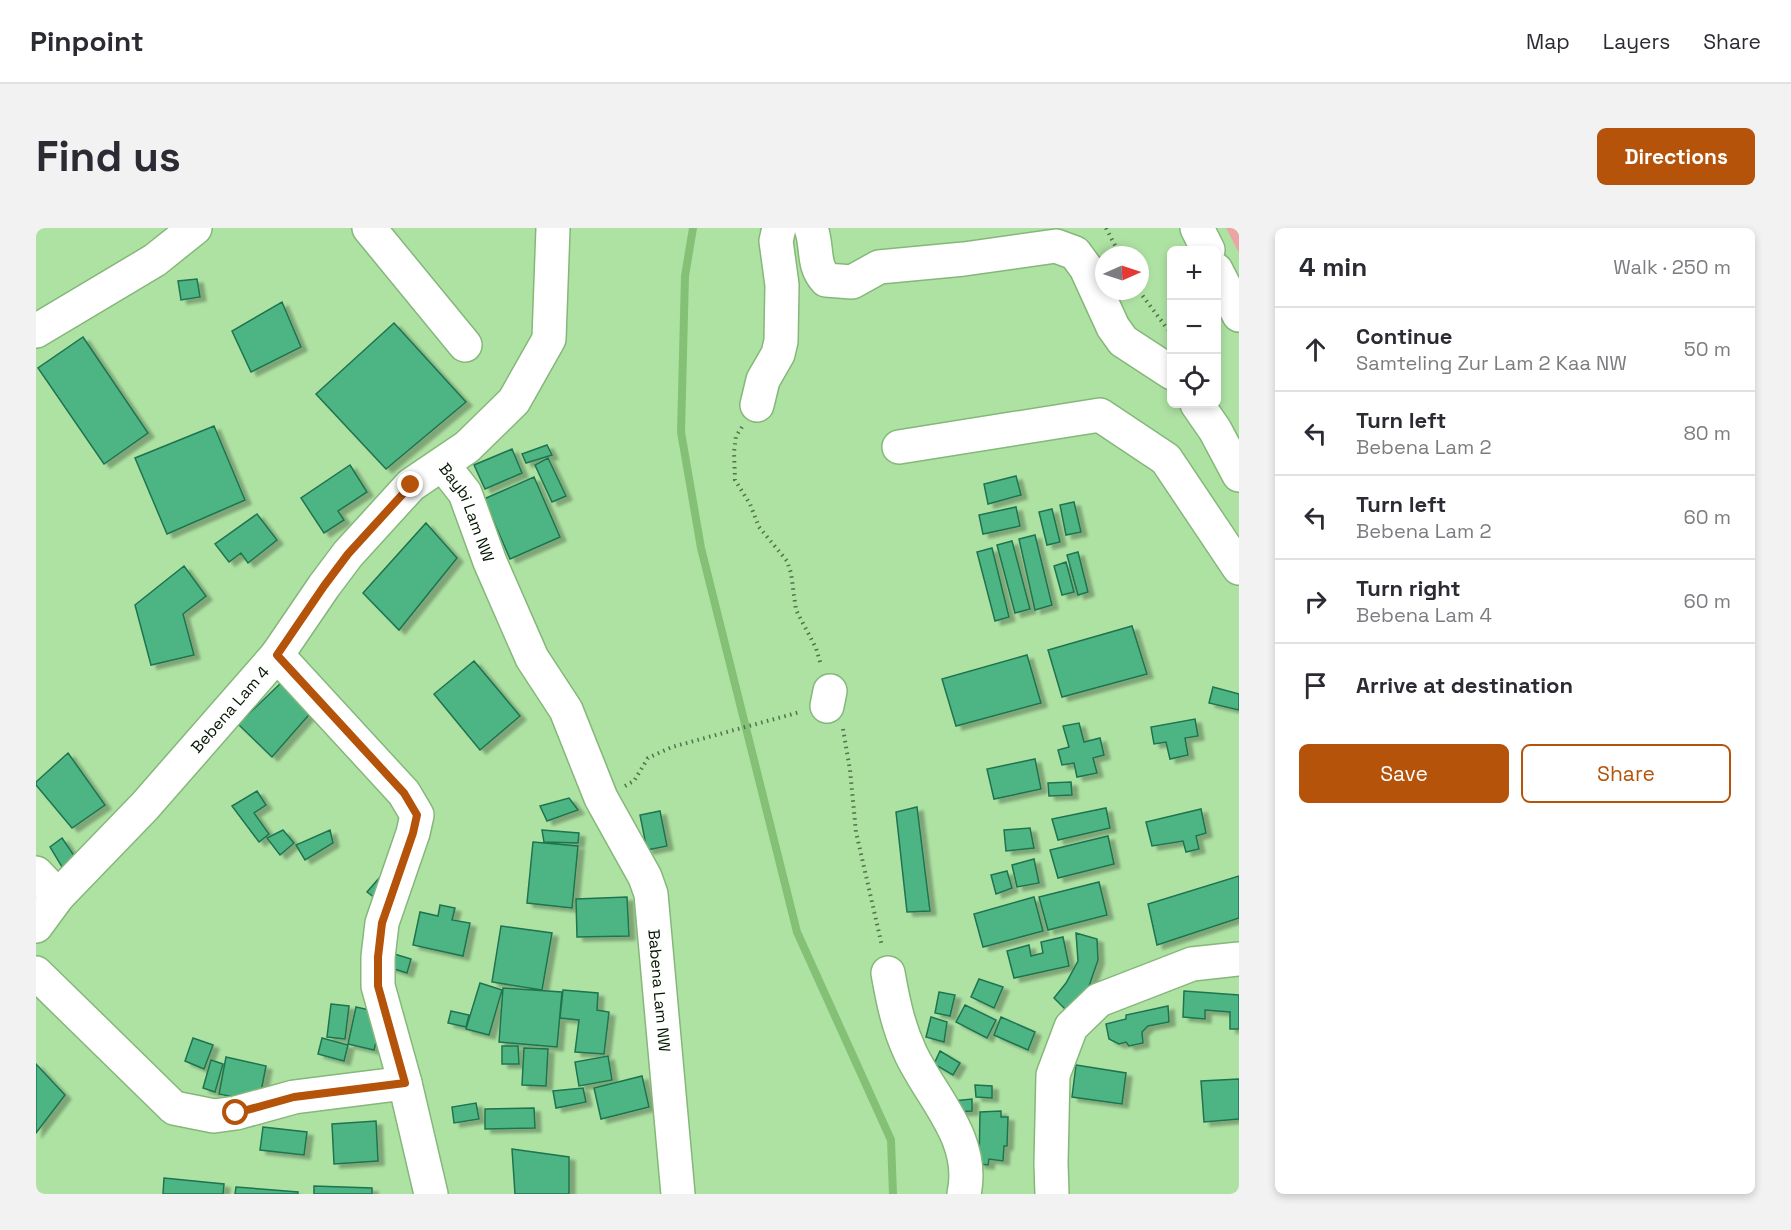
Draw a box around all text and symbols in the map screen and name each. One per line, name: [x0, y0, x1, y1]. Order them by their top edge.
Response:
text: Pinpoint: [30, 23, 144, 59]
text: Map: [1526, 28, 1570, 55]
text: Layers: [1603, 28, 1670, 55]
text: Share: [1703, 28, 1761, 55]
button: Directions: [1597, 128, 1755, 185]
text: Find us: [36, 130, 181, 183]
north arrow: [1095, 246, 1149, 300]
map controls: [1167, 246, 1221, 408]
button: +: [1167, 246, 1221, 300]
text: 4 min: [1299, 250, 1367, 284]
text: Walk · 250 m: [1613, 254, 1731, 280]
button: −: [1167, 300, 1221, 354]
text: Continue: [1356, 322, 1452, 350]
icon: ahead: [1299, 333, 1332, 366]
text: 50 m: [1684, 336, 1731, 362]
text: Samteling Zur Lam 2 Kaa NW: [1356, 350, 1627, 376]
button: locate: [1167, 354, 1221, 408]
text: Turn left: [1356, 406, 1446, 434]
icon: left: [1299, 417, 1332, 450]
text: 80 m: [1683, 420, 1731, 446]
text: Bebena Lam 2: [1356, 434, 1492, 460]
street label: Baybi Lam NW: [434, 459, 499, 565]
route end: [397, 471, 423, 497]
text: Turn left: [1356, 490, 1446, 518]
icon: left: [1299, 501, 1332, 534]
text: 60 m: [1684, 504, 1731, 530]
text: Bebena Lam 2: [1356, 518, 1492, 544]
text: Turn right: [1356, 574, 1461, 602]
icon: right: [1299, 585, 1332, 618]
text: 60 m: [1684, 588, 1731, 614]
text: Bebena Lam 4: [1356, 602, 1492, 628]
street label: Bebena Lam 4: [186, 662, 274, 757]
icon: arrive: [1299, 669, 1332, 702]
text: Arrive at destination: [1356, 671, 1573, 699]
button: Save: [1299, 744, 1509, 803]
button: Share: [1521, 744, 1731, 803]
street label: Babena Lam NW: [643, 928, 675, 1053]
route start: [222, 1099, 248, 1125]

